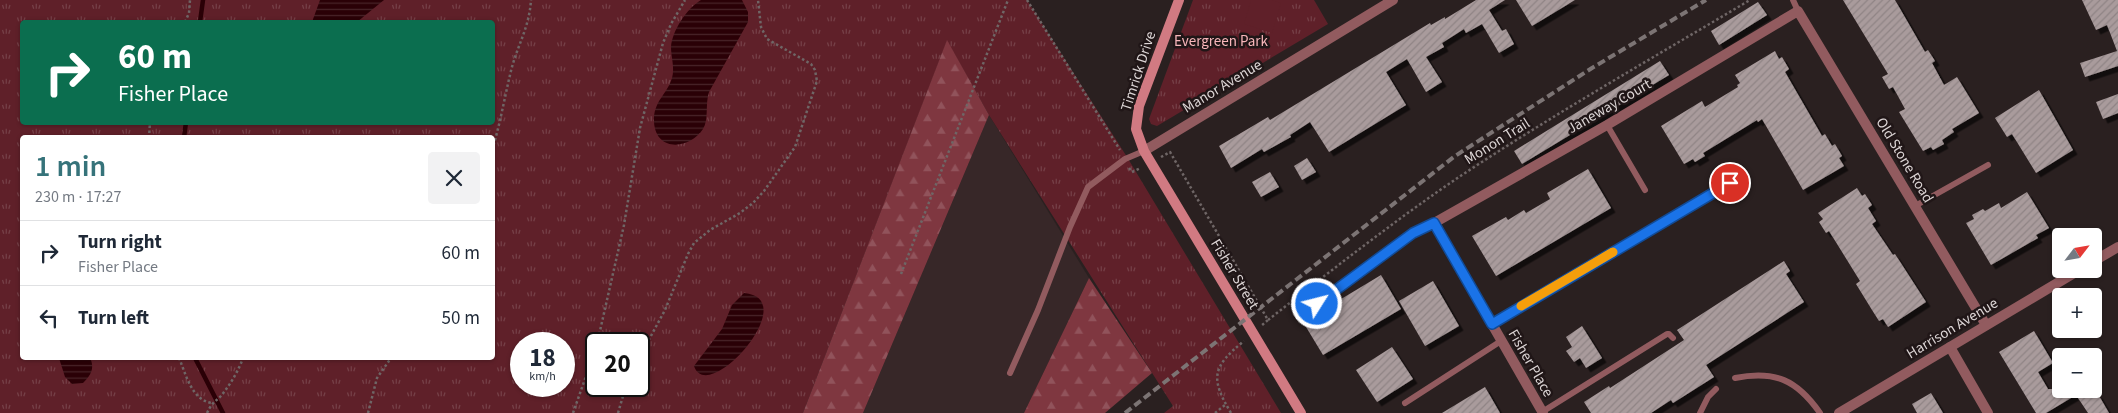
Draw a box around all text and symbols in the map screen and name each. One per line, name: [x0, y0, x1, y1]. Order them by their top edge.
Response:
street label: Timrick Drive: [1116, 29, 1161, 114]
park label: Evergreen Park: [1174, 31, 1269, 52]
text: 60 m: [118, 32, 192, 82]
icon: right: [35, 40, 100, 105]
street label: Manor Avenue: [1179, 54, 1266, 118]
street label: Janeway Court: [1563, 74, 1655, 139]
text: Fisher Place: [118, 78, 228, 110]
street label: Monon Trail: [1460, 113, 1534, 170]
street label: Old Stone Road: [1871, 113, 1938, 207]
text: 1 min: [35, 145, 106, 188]
button: close: [428, 152, 480, 204]
pin: [1709, 162, 1751, 204]
icon: arrive: [1716, 169, 1744, 197]
text: 230 m · 17:27: [35, 186, 122, 208]
north arrow: [2052, 228, 2102, 278]
map controls: [2052, 228, 2102, 398]
text: Turn right: [78, 229, 162, 256]
street label: Fisher Street: [1205, 235, 1264, 313]
icon: right: [35, 239, 63, 267]
text: 60 m: [442, 240, 480, 267]
text: Fisher Place: [78, 256, 158, 278]
position arrow: [1290, 277, 1342, 329]
button: +: [2052, 288, 2102, 338]
street label: Harrison Avenue: [1903, 293, 2002, 364]
icon: left: [35, 304, 63, 332]
text: Turn left: [78, 305, 149, 332]
text: 50 m: [442, 305, 480, 332]
street label: Fisher Place: [1503, 326, 1558, 401]
speed limit sign: 20: [585, 332, 650, 397]
text: 18: [529, 340, 556, 376]
button: −: [2052, 348, 2102, 398]
text: km/h: [529, 368, 556, 385]

